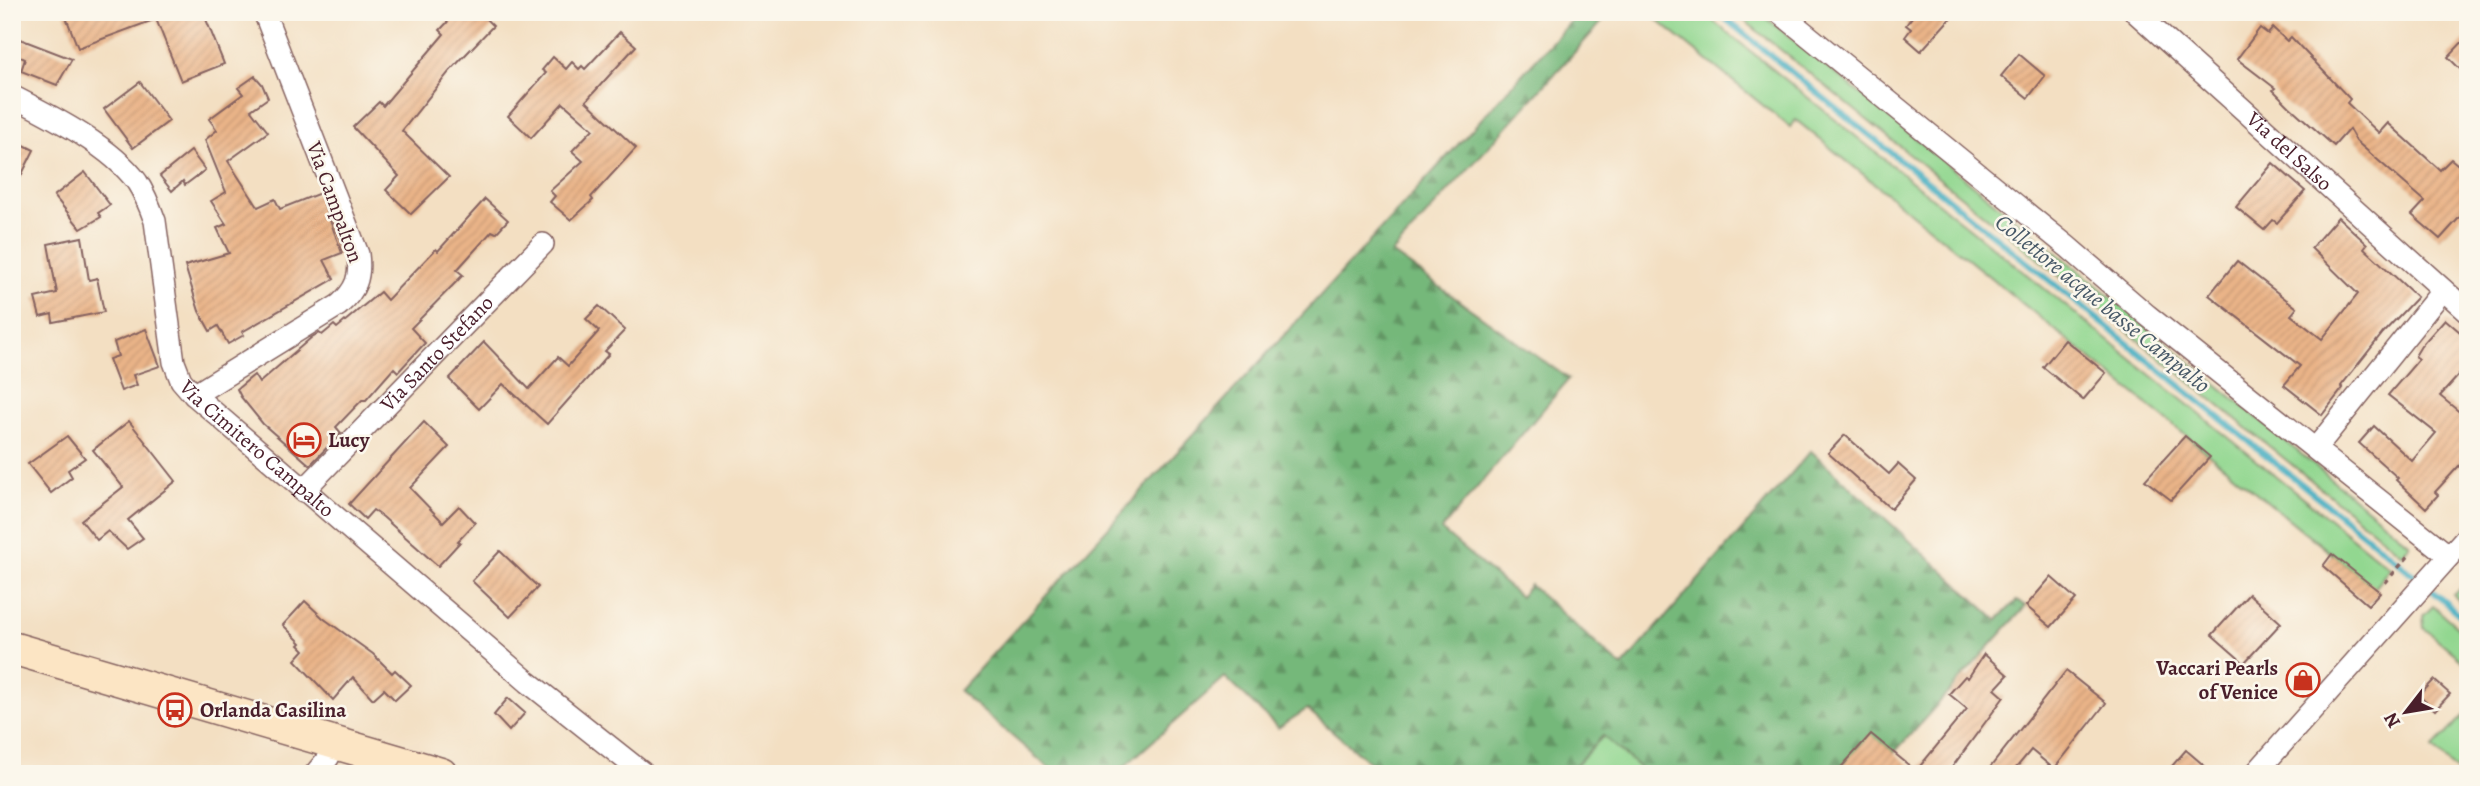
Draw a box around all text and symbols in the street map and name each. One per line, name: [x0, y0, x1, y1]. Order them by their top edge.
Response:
street label: Via del Salso: [2240, 105, 2338, 197]
street label: Via Campalton: [300, 137, 370, 267]
water label: Collettore acque basse Campalto: [1989, 207, 2217, 400]
street label: Via Santo Stefano: [373, 289, 500, 418]
street label: Via Cimitero Campalto: [172, 373, 340, 524]
hotel icon: Lucy: [285, 421, 323, 459]
place label: Lucy: [328, 426, 371, 454]
place label: Vaccari Pearls of Venice: [2155, 654, 2278, 706]
shop icon: Vaccari Pearls of Venice: [2284, 661, 2322, 699]
north arrow: [2372, 678, 2442, 748]
bus stop icon: Orlanda Casilina: [156, 691, 194, 729]
place label: Orlanda Casilina: [200, 696, 347, 724]
text: N: [2377, 707, 2407, 733]

